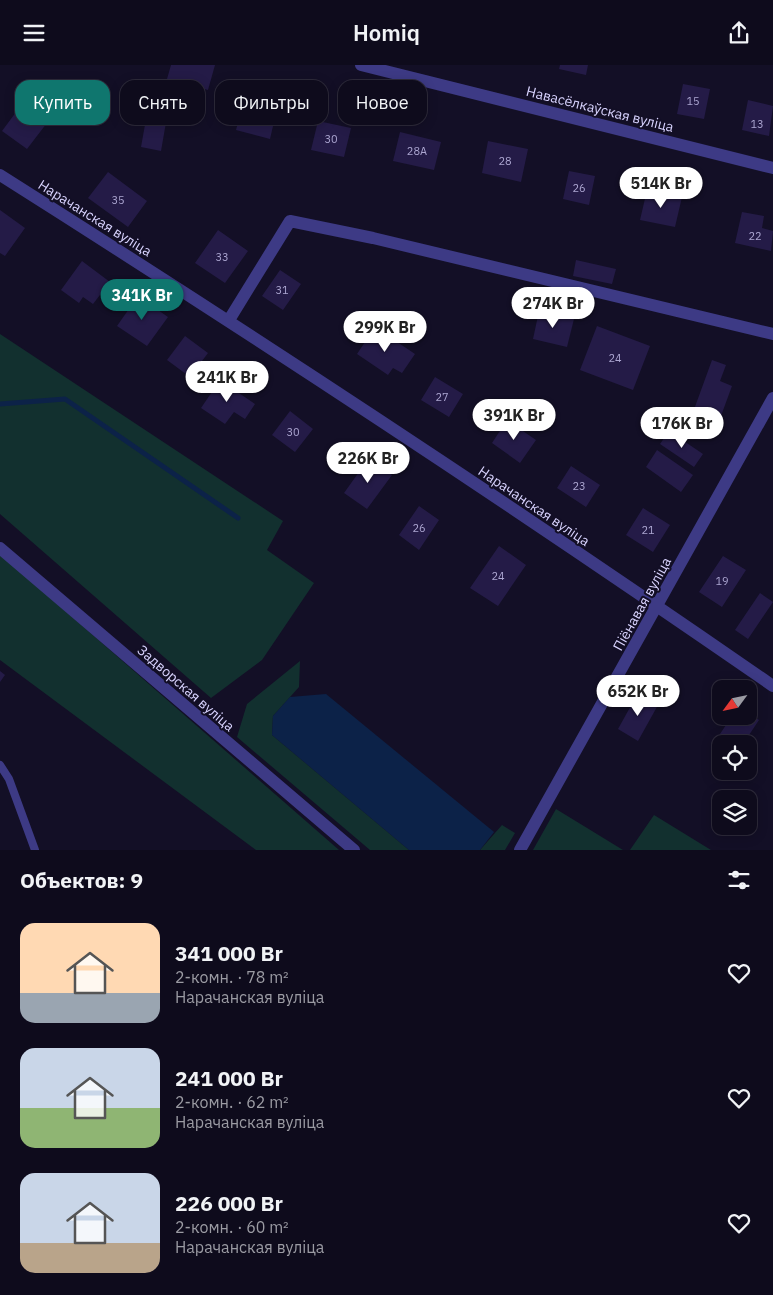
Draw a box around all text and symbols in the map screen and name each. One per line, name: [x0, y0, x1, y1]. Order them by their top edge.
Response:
text: Homiq: [353, 18, 420, 47]
icon: menu: [20, 19, 48, 47]
icon: share: [725, 19, 753, 47]
chip: Купить: [15, 80, 110, 125]
chip: Снять: [120, 80, 205, 125]
chip: Фильтры: [215, 80, 328, 125]
chip: Новое: [338, 80, 427, 125]
street label: Навасёлкаўская вуліца: [524, 82, 676, 136]
house number: 15: [686, 94, 700, 108]
house number: 13: [750, 117, 764, 131]
house number: 30: [324, 132, 338, 146]
house number: 28А: [407, 144, 427, 158]
house number: 28: [498, 154, 512, 168]
pin: 514K Br: [615, 167, 707, 209]
text: 514K Br: [631, 173, 691, 193]
street label: Нарачанская вуліца: [35, 176, 156, 261]
house number: 26: [572, 181, 586, 195]
house number: 35: [111, 193, 125, 207]
house number: 22: [748, 229, 762, 243]
house number: 33: [215, 250, 229, 264]
pin: 341K Br: [96, 279, 188, 321]
house number: 31: [275, 283, 289, 297]
text: 341K Br: [112, 285, 172, 305]
pin: 274K Br: [507, 287, 599, 329]
text: 274K Br: [523, 293, 583, 313]
pin: 299K Br: [339, 311, 431, 353]
text: 299K Br: [355, 317, 415, 337]
house number: 24: [608, 351, 622, 365]
pin: 241K Br: [181, 361, 273, 403]
text: 241K Br: [197, 367, 257, 387]
house number: 27: [435, 390, 449, 404]
pin: 391K Br: [468, 399, 560, 441]
text: 391K Br: [484, 405, 544, 425]
pin: 176K Br: [636, 407, 728, 449]
text: 176K Br: [652, 413, 712, 433]
house number: 30: [286, 425, 300, 439]
pin: 226K Br: [322, 441, 414, 484]
text: 226K Br: [338, 448, 398, 468]
street label: Нарачанская вуліца: [475, 462, 594, 550]
house number: 23: [572, 479, 586, 493]
house number: 26: [412, 521, 426, 535]
house number: 21: [641, 523, 655, 537]
street label: Піёнавая вуліца: [609, 554, 675, 654]
house number: 24: [491, 569, 505, 583]
house number: 19: [715, 574, 729, 588]
street label: Задворская вуліца: [134, 641, 239, 735]
pin: 652K Br: [592, 675, 684, 717]
north arrow: [712, 680, 758, 725]
map controls: [712, 680, 757, 835]
text: 652K Br: [608, 681, 668, 701]
button: locate: [712, 735, 757, 780]
button: layers: [712, 790, 757, 835]
text: Объектов: 9: [20, 866, 143, 894]
icon: filters: [725, 866, 753, 894]
text: 341 000 Br: [175, 939, 283, 967]
icon: home: [60, 943, 120, 1003]
icon: heart: [725, 959, 753, 987]
text: 2-комн. · 78 m²: [175, 967, 289, 987]
text: Нарачанская вуліца: [175, 987, 324, 1007]
text: 241 000 Br: [175, 1064, 283, 1092]
icon: home: [60, 1068, 120, 1128]
icon: heart: [725, 1084, 753, 1112]
text: 2-комн. · 62 m²: [175, 1092, 289, 1112]
text: Нарачанская вуліца: [175, 1112, 324, 1132]
text: 226 000 Br: [175, 1189, 283, 1217]
icon: home: [60, 1193, 120, 1253]
icon: heart: [725, 1209, 753, 1237]
text: 2-комн. · 60 m²: [175, 1217, 289, 1237]
text: Нарачанская вуліца: [175, 1237, 324, 1257]

